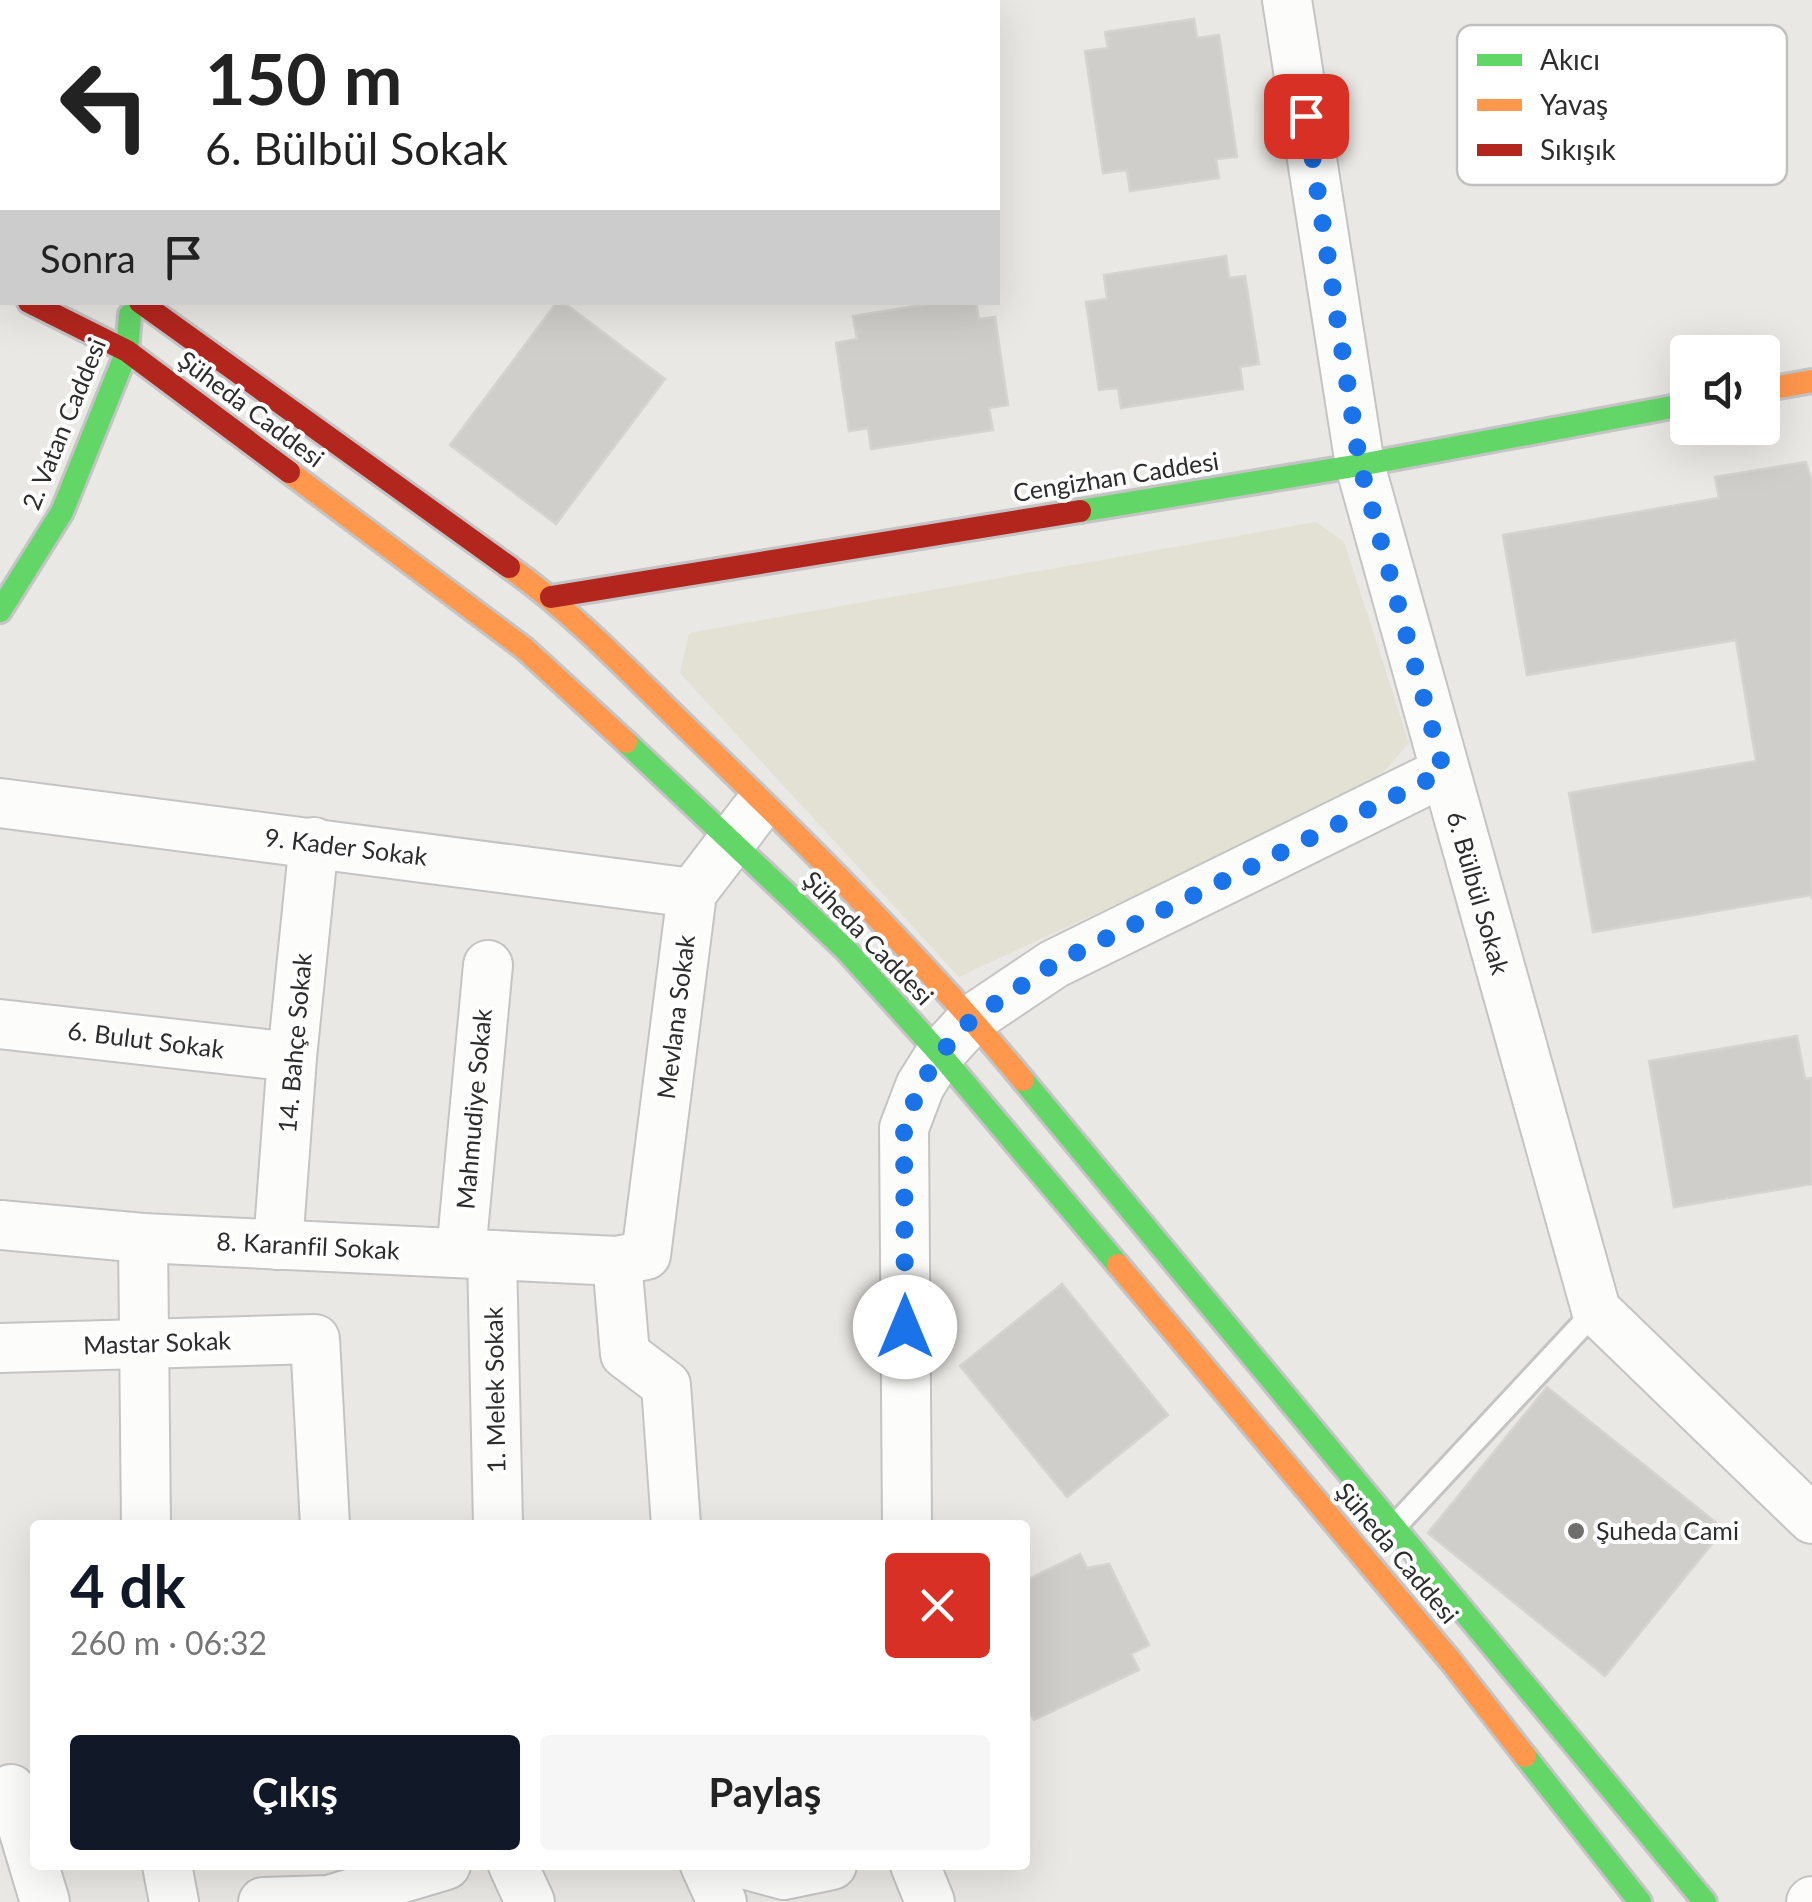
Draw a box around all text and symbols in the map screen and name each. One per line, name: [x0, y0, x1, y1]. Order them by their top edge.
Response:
legend: [1457, 25, 1787, 185]
text: 150 m: [205, 36, 402, 120]
icon: left: [40, 40, 170, 170]
text: Akıcı: [1540, 42, 1600, 76]
pin: [1264, 74, 1349, 159]
text: Yavaş: [1540, 87, 1608, 121]
icon: arrive: [1279, 89, 1334, 144]
text: 6. Bülbül Sokak: [205, 121, 508, 175]
text: Sıkışık: [1540, 132, 1617, 166]
icon: arrive: [156, 230, 211, 285]
text: Sonra: [40, 235, 136, 281]
street label: 2. Vatan Caddesi: [15, 334, 111, 514]
map controls: [1670, 335, 1780, 445]
button: sound: [1670, 335, 1780, 445]
street label: Şüheda Caddesi: [173, 344, 330, 473]
street label: Cengizhan Caddesi: [1011, 445, 1221, 507]
street label: 6. Bülbül Sokak: [1441, 808, 1517, 978]
street label: 9. Kader Sokak: [263, 821, 429, 871]
street label: Şüheda Caddesi: [797, 864, 940, 1010]
street label: Mevlana Sokak: [650, 933, 700, 1101]
street label: 14. Bahçe Sokak: [271, 951, 317, 1134]
street label: Mahmudiye Sokak: [449, 1007, 497, 1211]
street label: 6. Bulut Sokak: [66, 1015, 226, 1064]
street label: 8. Karanfil Sokak: [216, 1225, 401, 1265]
position arrow: [853, 1275, 957, 1379]
street label: 1. Melek Sokak: [478, 1306, 510, 1474]
street label: Mastar Sokak: [83, 1324, 232, 1360]
street label: Şüheda Caddesi: [1330, 1476, 1465, 1629]
place label: Şuheda Cami: [1596, 1515, 1739, 1545]
marker: Şuheda Cami: [1565, 1520, 1587, 1542]
text: 4 dk: [70, 1549, 186, 1621]
button: close: [885, 1553, 990, 1658]
text: 260 m · 06:32: [70, 1623, 267, 1662]
button: Çıkış: [70, 1735, 520, 1850]
button: Paylaş: [540, 1735, 990, 1850]

